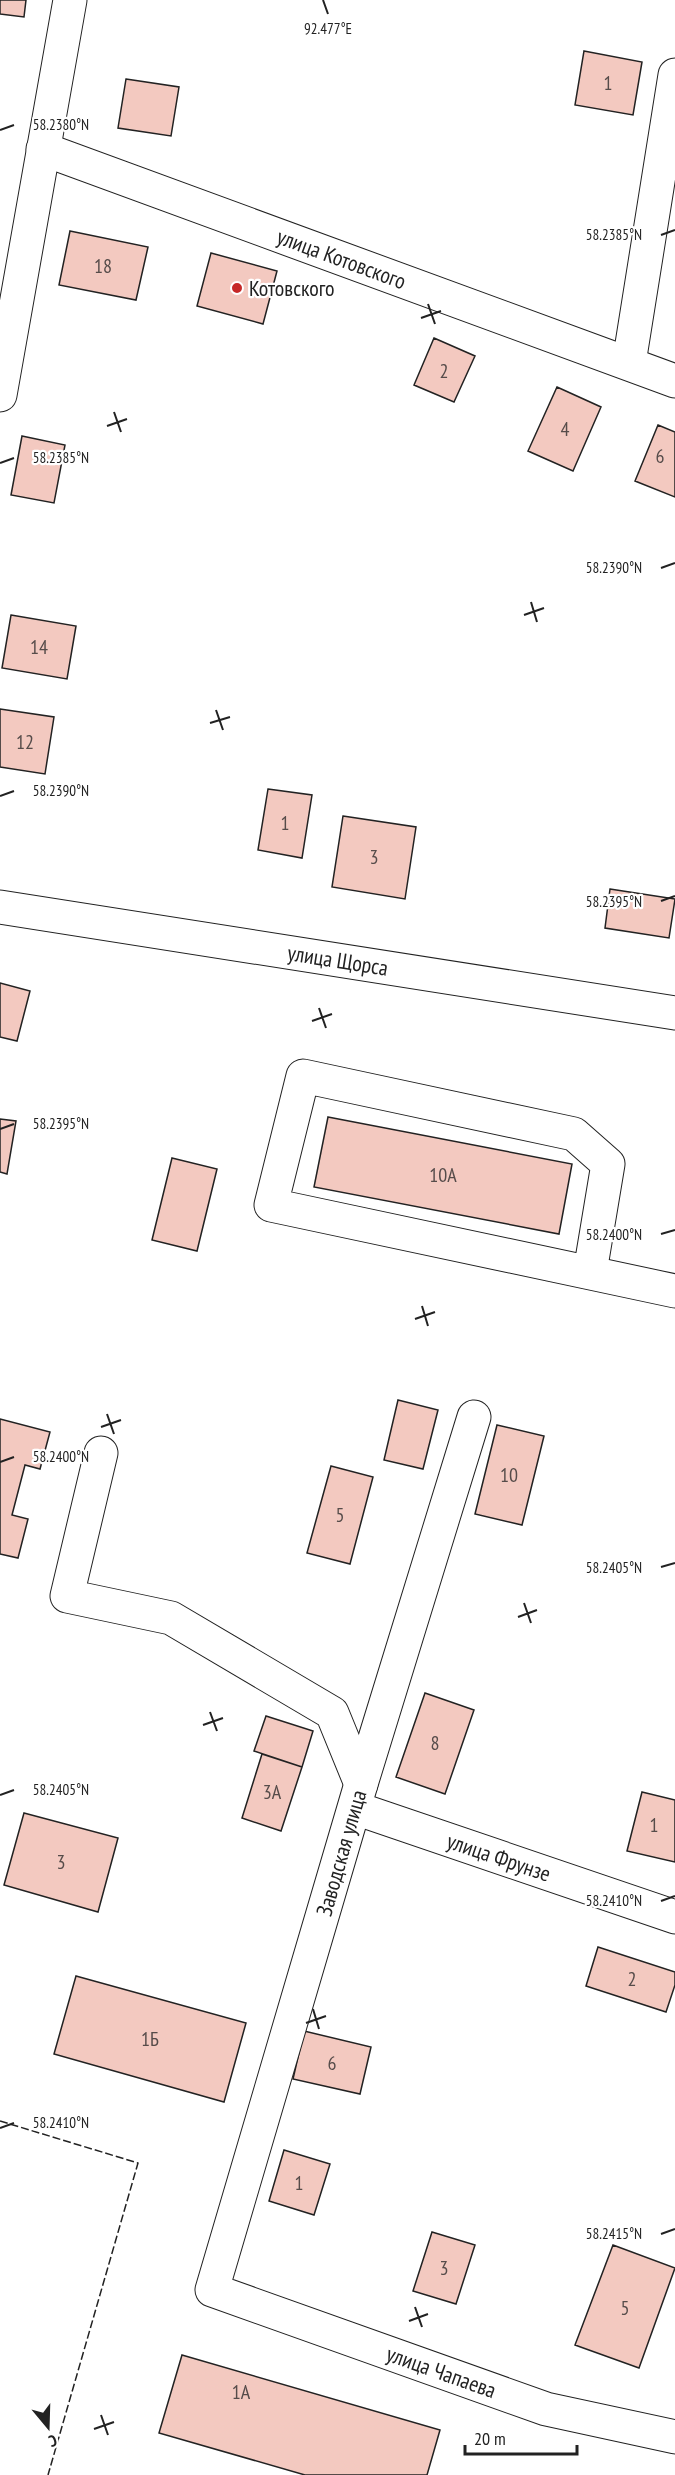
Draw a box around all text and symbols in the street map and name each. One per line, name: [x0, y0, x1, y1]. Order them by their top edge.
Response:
text: 92.477°E: [304, 19, 352, 38]
house number: 1: [604, 70, 613, 96]
text: 58.2380°N: [33, 115, 89, 134]
street label: улица Котовского: [274, 222, 410, 294]
text: 58.2385°N: [586, 225, 642, 244]
house number: 18: [94, 253, 112, 279]
place label: Котовского: [249, 275, 335, 301]
marker: Котовского: [230, 281, 244, 295]
house number: 2: [440, 358, 449, 384]
house number: 4: [561, 416, 570, 442]
house number: 6: [656, 443, 665, 469]
text: 58.2385°N: [33, 448, 89, 467]
text: 58.2390°N: [586, 558, 642, 577]
house number: 14: [30, 634, 48, 660]
house number: 12: [16, 729, 34, 755]
text: 58.2390°N: [33, 781, 89, 800]
house number: 1: [281, 810, 290, 836]
house number: 3: [370, 844, 379, 870]
text: 58.2395°N: [586, 892, 642, 911]
street label: улица Щорса: [286, 938, 390, 982]
text: 58.2395°N: [33, 1114, 89, 1133]
house number: 10А: [429, 1162, 457, 1188]
text: 58.2400°N: [586, 1225, 642, 1244]
text: 58.2400°N: [33, 1447, 89, 1466]
house number: 10: [500, 1462, 518, 1488]
house number: 5: [336, 1502, 345, 1528]
text: 58.2405°N: [586, 1558, 642, 1577]
house number: 8: [431, 1730, 440, 1756]
house number: 3А: [263, 1779, 282, 1805]
text: 58.2405°N: [33, 1780, 89, 1799]
street label: Заводская улица: [310, 1787, 372, 1919]
house number: 1: [650, 1812, 659, 1838]
street label: улица Фрунзе: [443, 1826, 554, 1888]
house number: 3: [57, 1849, 66, 1875]
text: 58.2410°N: [586, 1891, 642, 1910]
house number: 2: [628, 1966, 637, 1992]
house number: 1Б: [141, 2026, 159, 2052]
house number: 6: [328, 2050, 337, 2076]
text: 58.2410°N: [33, 2113, 89, 2132]
house number: 1: [295, 2170, 304, 2196]
text: 58.2415°N: [586, 2224, 642, 2243]
house number: 3: [440, 2255, 449, 2281]
house number: 5: [621, 2295, 630, 2321]
street label: улица Чапаева: [383, 2339, 500, 2404]
house number: 1А: [232, 2379, 251, 2405]
north arrow: [18, 2397, 78, 2457]
scale bar: [465, 2418, 578, 2456]
text: 20 m: [474, 2427, 506, 2450]
text: С: [46, 2431, 60, 2452]

